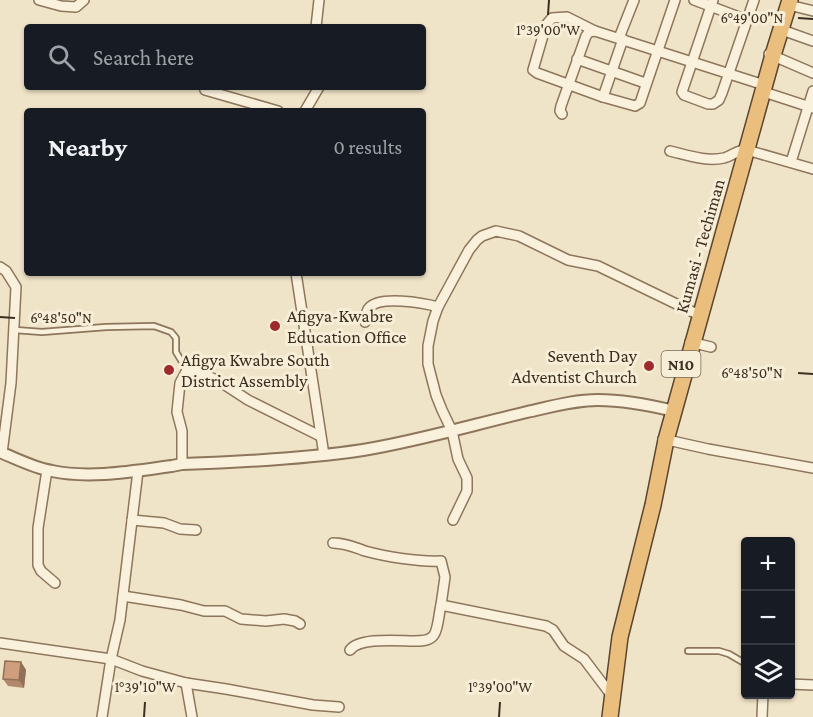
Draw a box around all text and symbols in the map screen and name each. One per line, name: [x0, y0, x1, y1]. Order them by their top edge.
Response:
text: 6°49'00"N: [721, 10, 784, 26]
text: 1°39'00"W: [516, 22, 580, 38]
search box: [24, 24, 426, 90]
icon: search: [45, 41, 78, 74]
text: Search here: [93, 45, 194, 70]
text: Nearby: [48, 133, 127, 162]
text: 0 results: [333, 136, 402, 158]
street label: Kumasi - Techiman: [671, 176, 729, 315]
place label: Afigya-Kwabre Education Office: [287, 306, 407, 347]
text: 6°48'50"N: [30, 310, 92, 326]
marker: Afigya-Kwabre Education Office: [268, 319, 282, 333]
place label: Seventh Day Adventist Church: [512, 346, 638, 387]
place label: Afigya Kwabre South District Assembly: [181, 350, 330, 391]
road number: N10: [662, 351, 700, 377]
marker: Seventh Day Adventist Church: [642, 359, 656, 373]
marker: Afigya Kwabre South District Assembly: [162, 363, 176, 377]
text: 6°48'50"N: [721, 365, 783, 381]
map controls: [741, 537, 795, 699]
button: +: [741, 537, 795, 591]
button: −: [741, 591, 795, 645]
button: layers: [741, 645, 795, 699]
text: 1°39'10"W: [114, 679, 176, 695]
text: 1°39'00"W: [468, 679, 532, 695]

